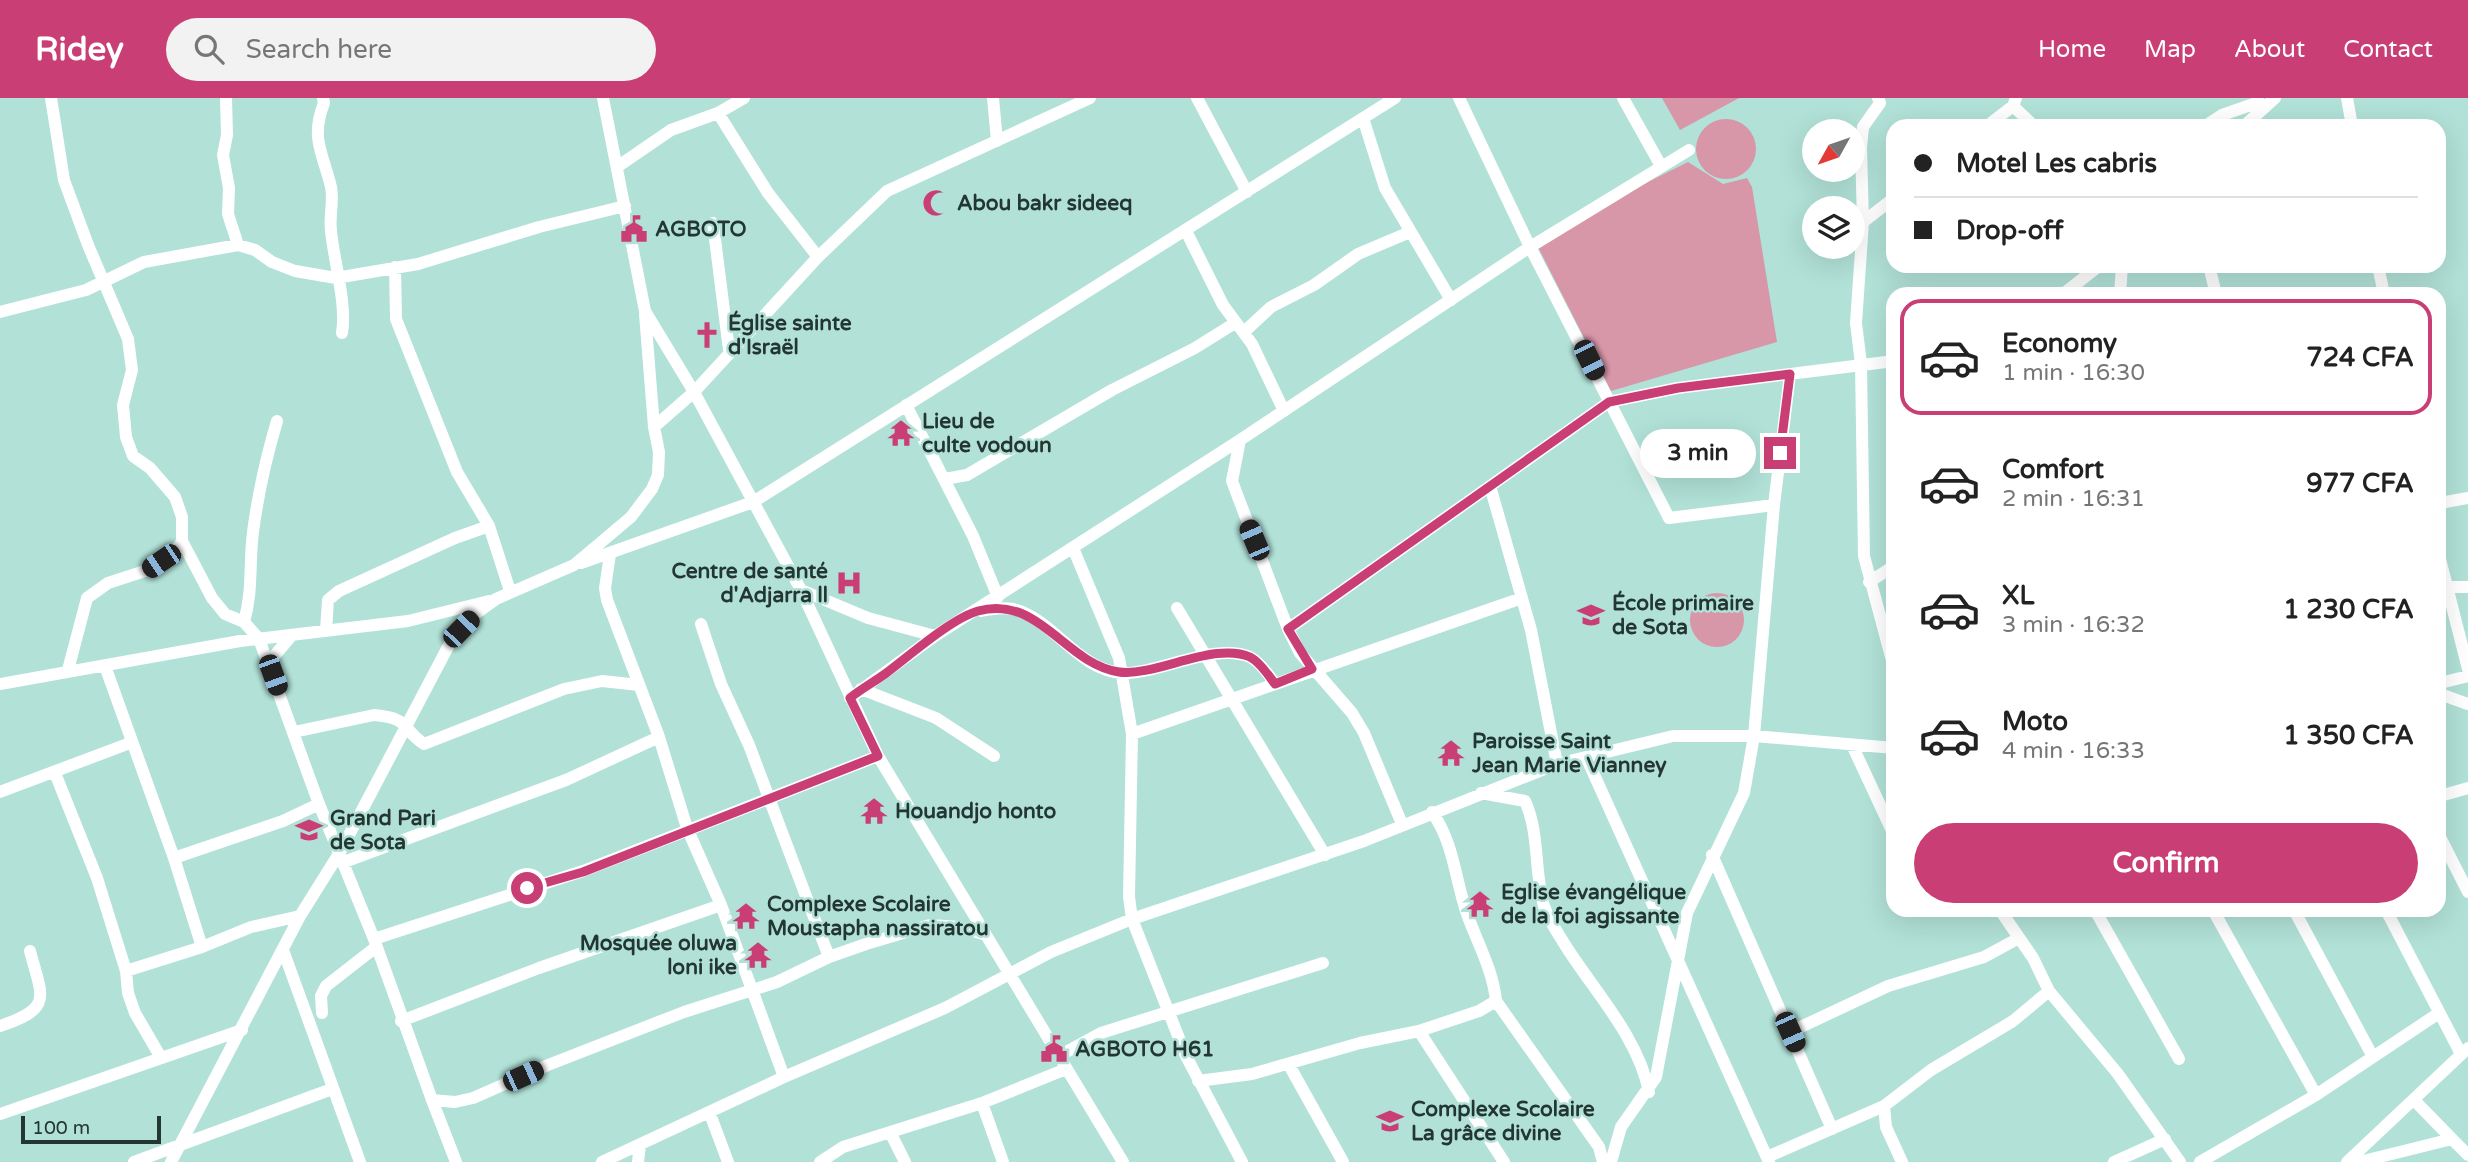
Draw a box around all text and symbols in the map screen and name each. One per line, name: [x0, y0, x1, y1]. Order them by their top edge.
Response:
search box: [166, 18, 656, 81]
text: Ridey: [35, 30, 124, 69]
icon: search: [190, 30, 228, 68]
text: Search here: [246, 34, 392, 65]
text: Home: [2038, 35, 2106, 64]
text: Map: [2144, 35, 2196, 64]
text: About: [2234, 35, 2305, 64]
text: Contact: [2343, 35, 2433, 64]
north arrow: [1802, 119, 1866, 182]
map controls: [1802, 119, 1865, 259]
text: Motel Les cabris: [1956, 148, 2157, 179]
mosque icon: Abou bakr sideeq: [921, 188, 951, 218]
place label: Abou bakr sideeq: [957, 191, 1132, 216]
button: layers: [1802, 196, 1865, 259]
public building icon: AGBOTO: [619, 214, 649, 244]
text: Drop-off: [1956, 215, 2063, 246]
place label: AGBOTO: [655, 217, 747, 242]
place label: Église sainte d'Israël: [728, 310, 852, 360]
church icon: Église sainte d'Israël: [692, 320, 722, 350]
icon: car: [1918, 326, 1981, 389]
text: Economy: [2002, 328, 2117, 359]
car: [1571, 337, 1608, 383]
text: 724 CFA: [2306, 342, 2414, 373]
text: 1 min · 16:30: [2002, 359, 2145, 387]
place label: Lieu de culte vodoun: [922, 409, 1052, 458]
temple icon: Lieu de culte vodoun: [886, 418, 916, 448]
callout: 3 min: [1640, 428, 1756, 478]
route end: [1764, 437, 1796, 469]
text: 3 min: [1667, 439, 1729, 467]
icon: car: [1918, 452, 1981, 515]
text: Comfort: [2002, 454, 2104, 485]
text: 977 CFA: [2306, 468, 2414, 499]
text: 2 min · 16:31: [2002, 485, 2145, 513]
car: [1237, 517, 1272, 563]
car: [138, 541, 185, 581]
place label: Centre de santé d'Adjarra ll: [671, 559, 828, 608]
hospital icon: Centre de santé d'Adjarra ll: [834, 568, 864, 598]
icon: car: [1918, 578, 1981, 641]
text: XL: [2002, 580, 2034, 611]
place label: École primaire de Sota: [1612, 590, 1754, 640]
text: 1 230 CFA: [2283, 594, 2414, 625]
school or university icon: École primaire de Sota: [1576, 600, 1606, 630]
car: [439, 607, 484, 651]
text: 3 min · 16:32: [2002, 611, 2145, 639]
car: [256, 652, 291, 698]
icon: car: [1918, 704, 1981, 767]
text: Moto: [2002, 706, 2068, 737]
text: 1 350 CFA: [2283, 720, 2414, 751]
place label: Paroisse Saint Jean Marie Vianney: [1471, 729, 1667, 778]
text: 4 min · 16:33: [2002, 737, 2145, 765]
temple icon: Paroisse Saint Jean Marie Vianney: [1436, 738, 1466, 768]
temple icon: Houandjo honto: [859, 796, 889, 826]
place label: Houandjo honto: [895, 799, 1056, 824]
place label: Grand Pari de Sota: [330, 806, 436, 855]
school or university icon: Grand Pari de Sota: [294, 815, 324, 845]
button: Confirm: [1914, 823, 2418, 903]
route start: [511, 872, 543, 904]
place label: Eglise évangélique de la foi agissante: [1501, 880, 1686, 929]
temple icon: Eglise évangélique de la foi agissante: [1465, 889, 1495, 919]
place label: Complexe Scolaire Moustapha nassiratou: [767, 892, 989, 941]
temple icon: Complexe Scolaire Moustapha nassiratou: [731, 901, 761, 931]
place label: Mosquée oluwa loni ike: [580, 931, 737, 980]
temple icon: Mosquée oluwa loni ike: [743, 940, 773, 970]
car: [1772, 1009, 1809, 1055]
public building icon: AGBOTO H61: [1039, 1034, 1069, 1064]
place label: AGBOTO H61: [1075, 1037, 1214, 1062]
car: [500, 1058, 547, 1094]
place label: Complexe Scolaire La grâce divine: [1411, 1097, 1595, 1146]
school or university icon: Complexe Scolaire La grâce divine: [1375, 1106, 1405, 1136]
scale bar: [21, 1113, 161, 1145]
text: 100 m: [32, 1117, 90, 1139]

